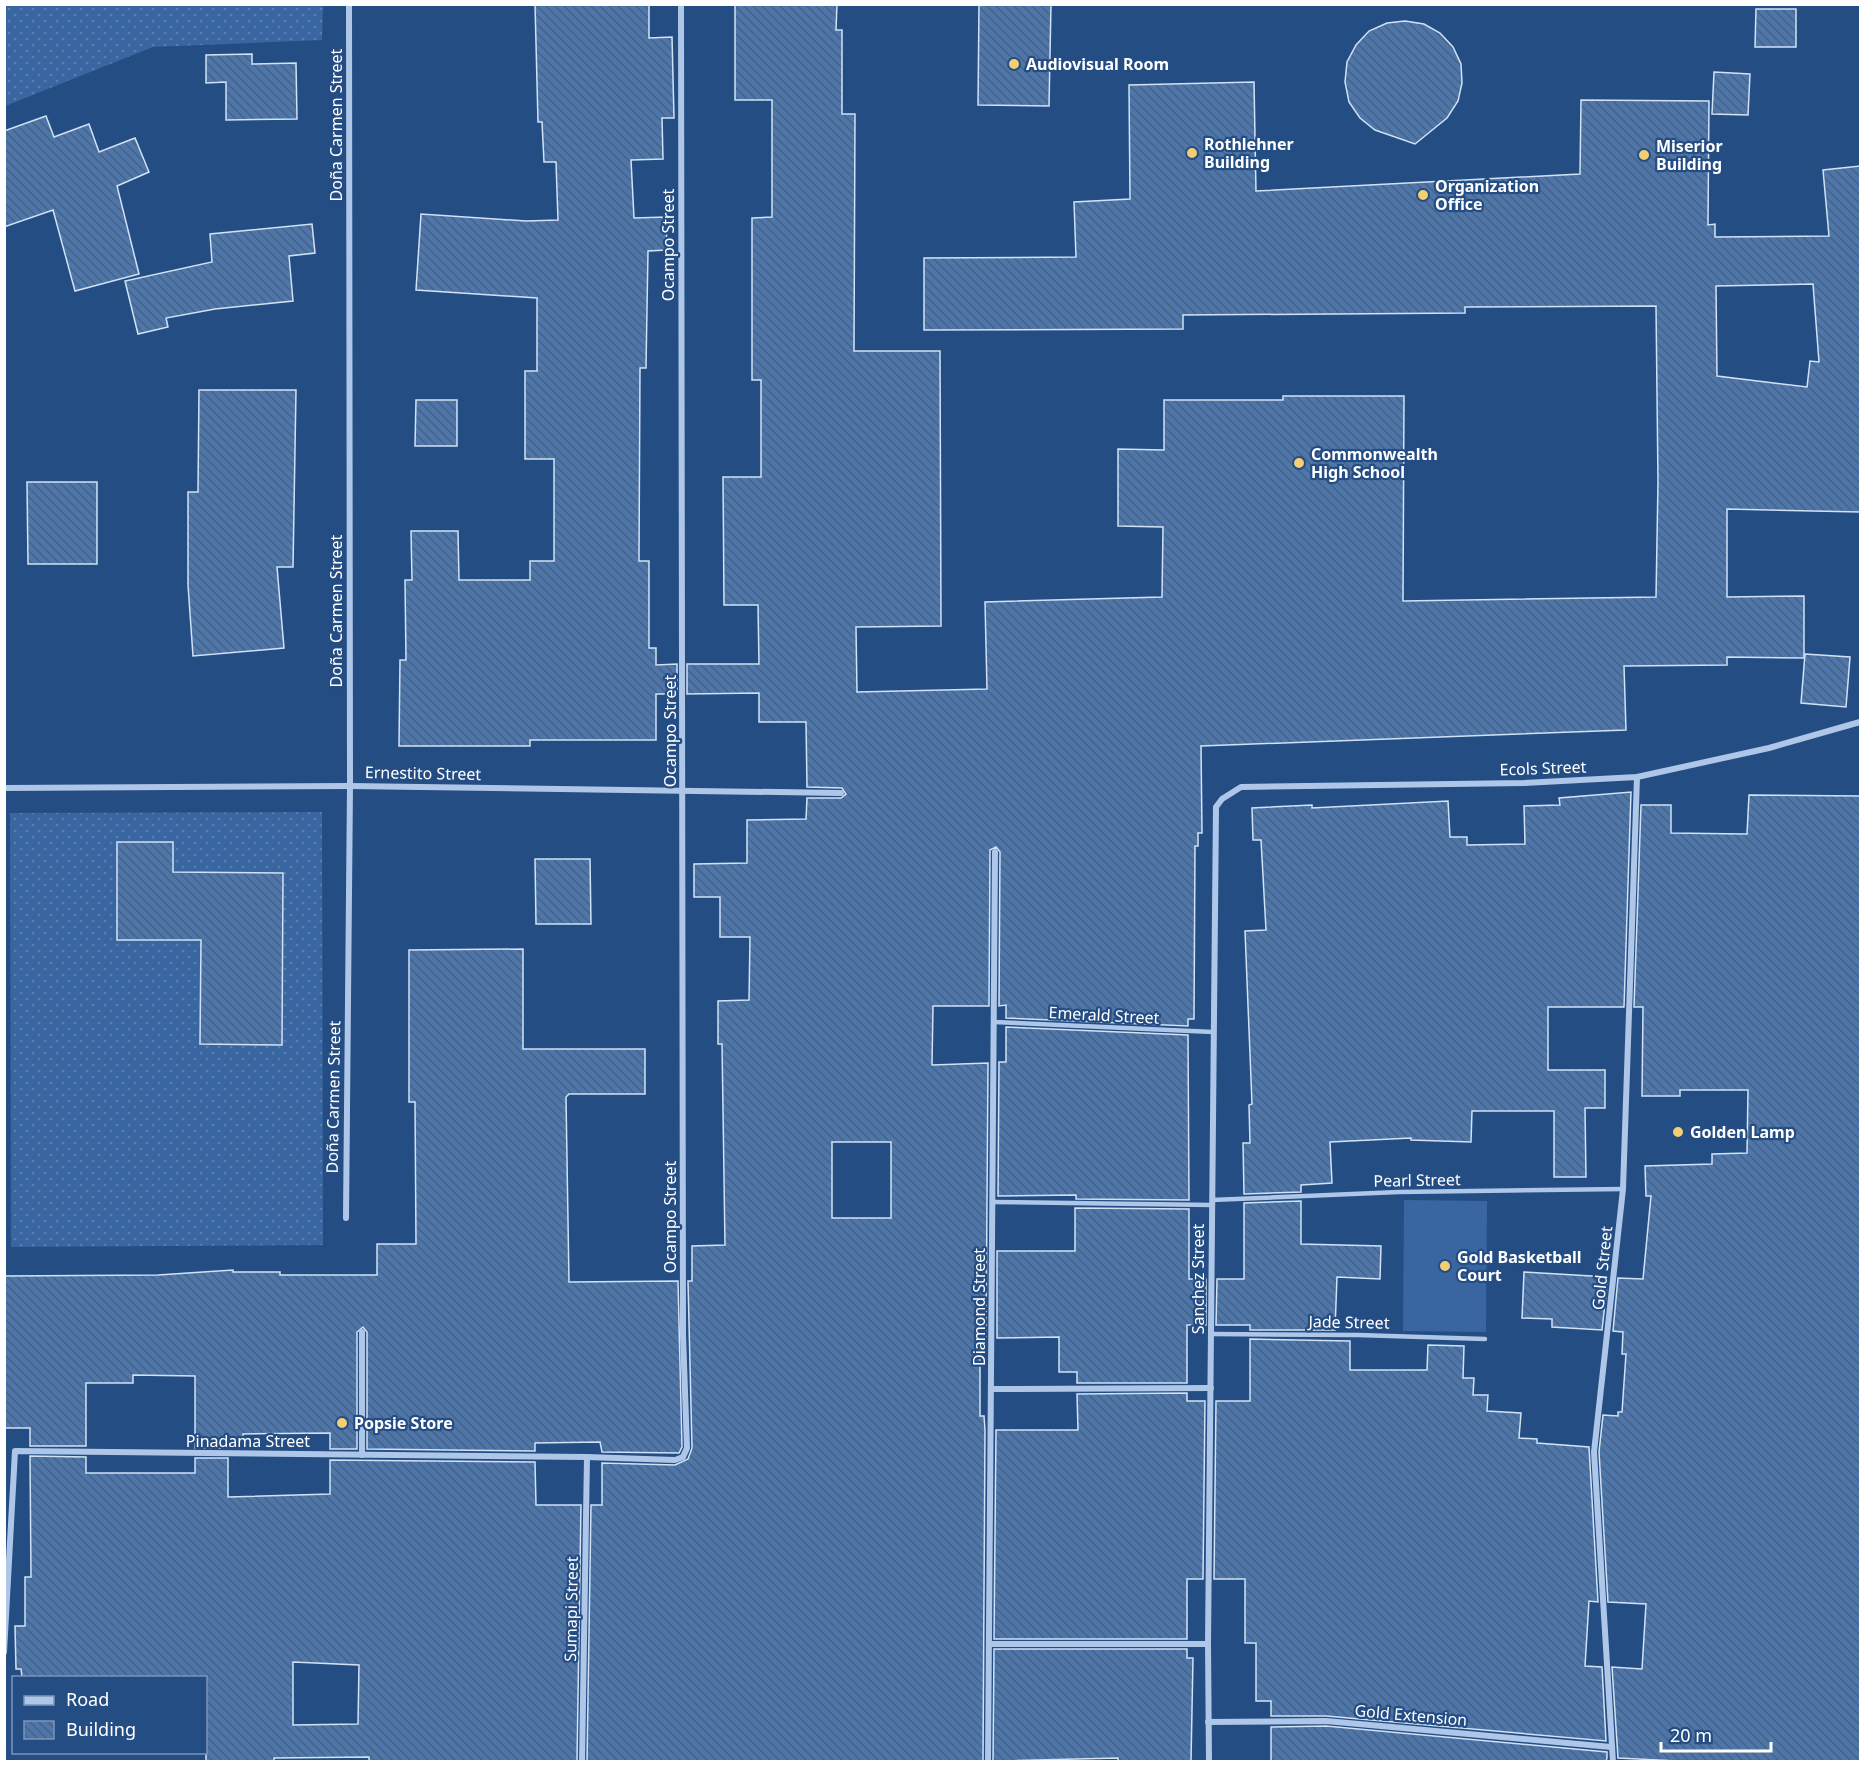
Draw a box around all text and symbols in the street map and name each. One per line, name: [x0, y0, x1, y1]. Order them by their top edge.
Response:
street label: Doña Carmen Street: [325, 48, 347, 201]
place label: Audiovisual Room: [1026, 53, 1169, 75]
marker: Audiovisual Room: [1007, 57, 1021, 71]
place label: Rothlehner Building: [1204, 133, 1294, 173]
place label: Miserior Building: [1656, 135, 1723, 175]
marker: Rothlehner Building: [1185, 146, 1199, 160]
marker: Miserior Building: [1637, 148, 1651, 162]
place label: Organization Office: [1435, 175, 1539, 215]
marker: Organization Office: [1416, 188, 1430, 202]
street label: Ocampo Street: [657, 189, 679, 301]
place label: Commonwealth High School: [1311, 443, 1438, 483]
marker: Commonwealth High School: [1292, 456, 1306, 470]
street label: Doña Carmen Street: [325, 534, 347, 687]
street label: Ocampo Street: [659, 675, 681, 787]
street label: Ecols Street: [1499, 755, 1587, 781]
street label: Ernestito Street: [365, 761, 482, 785]
street label: Emerald Street: [1048, 1001, 1160, 1029]
street label: Doña Carmen Street: [321, 1020, 345, 1174]
place label: Golden Lamp: [1690, 1121, 1795, 1143]
marker: Golden Lamp: [1671, 1125, 1685, 1139]
street label: Ocampo Street: [659, 1161, 681, 1273]
street label: Pearl Street: [1373, 1168, 1461, 1192]
street label: Sanchez Street: [1187, 1224, 1209, 1334]
street label: Gold Street: [1587, 1225, 1617, 1311]
place label: Gold Basketball Court: [1457, 1246, 1582, 1286]
street label: Diamond Street: [968, 1248, 990, 1366]
marker: Gold Basketball Court: [1438, 1259, 1452, 1273]
street label: Jade Street: [1306, 1310, 1390, 1334]
place label: Popsie Store: [354, 1412, 453, 1434]
marker: Popsie Store: [335, 1416, 349, 1430]
street label: Pinadama Street: [186, 1430, 310, 1452]
street label: Sumapi Street: [559, 1556, 583, 1662]
legend: [12, 1676, 207, 1754]
text: Road: [66, 1687, 109, 1711]
street label: Gold Extension: [1354, 1699, 1468, 1731]
scale bar: [1661, 1715, 1770, 1753]
text: Building: [66, 1717, 136, 1741]
text: 20 m: [1670, 1723, 1712, 1747]

